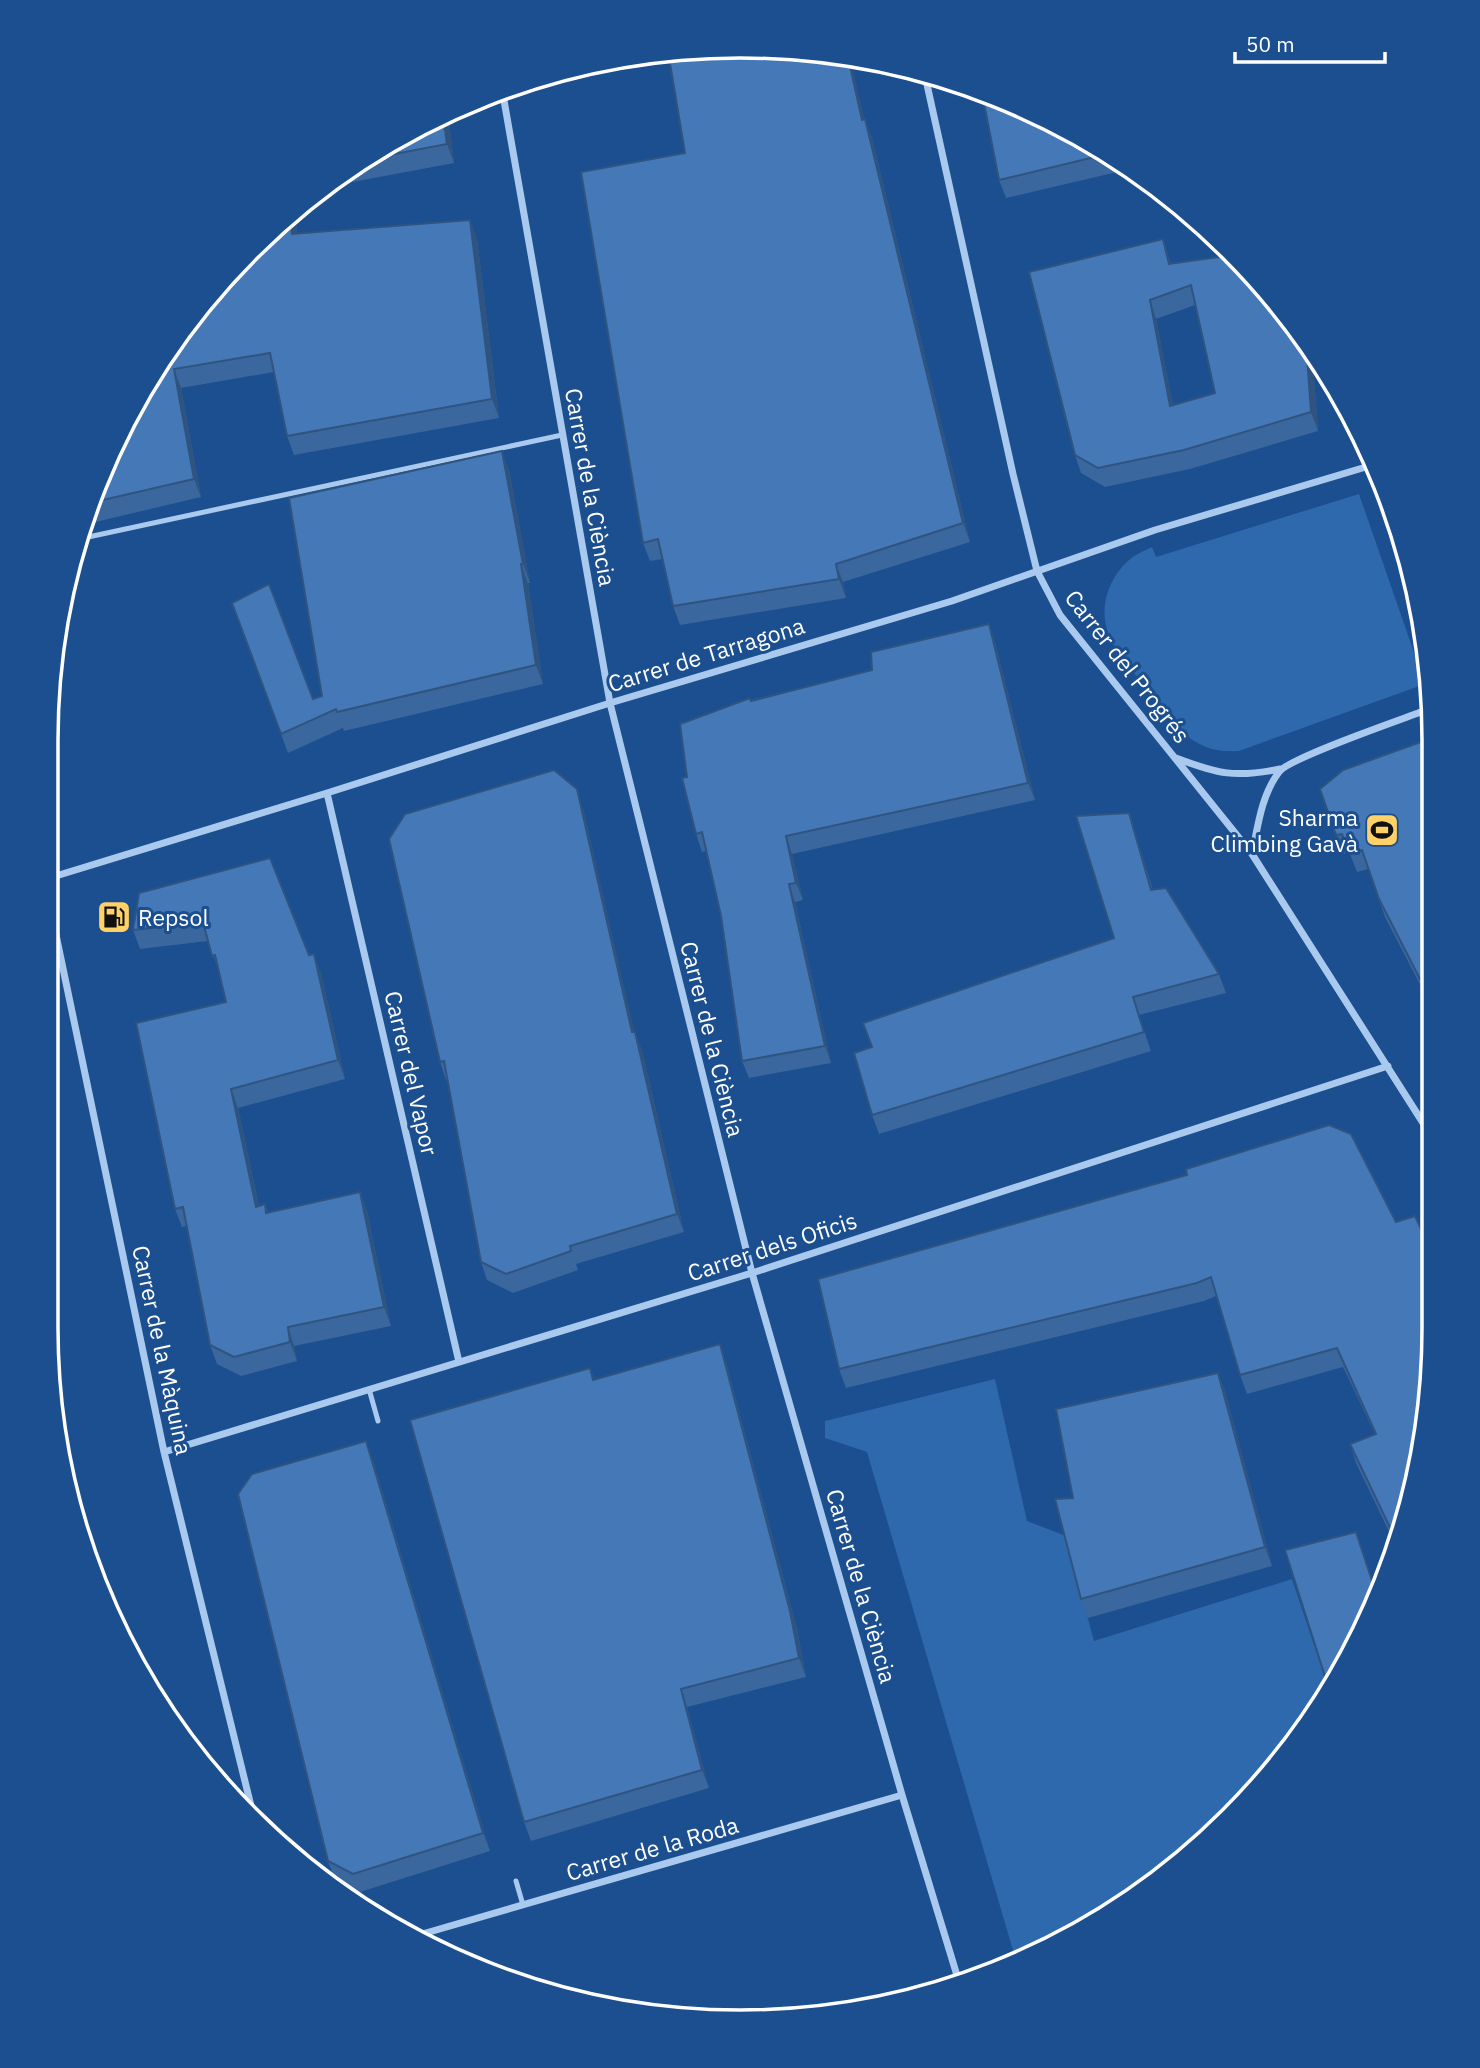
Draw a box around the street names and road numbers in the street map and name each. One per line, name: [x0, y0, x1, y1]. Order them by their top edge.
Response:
street label: Carrer de la Ciència: [559, 386, 623, 588]
street label: Carrer del Progrés: [1059, 583, 1197, 749]
street label: Carrer de Tarragona: [604, 610, 808, 698]
street label: Carrer de la Ciència: [674, 938, 752, 1140]
street label: Carrer del Vapor: [379, 988, 446, 1159]
street label: Carrer dels Oficis: [683, 1204, 861, 1288]
street label: Carrer de la Màquina: [126, 1242, 200, 1458]
street label: Carrer de la Ciència: [820, 1485, 904, 1687]
street label: Carrer de la Roda: [562, 1809, 742, 1887]

